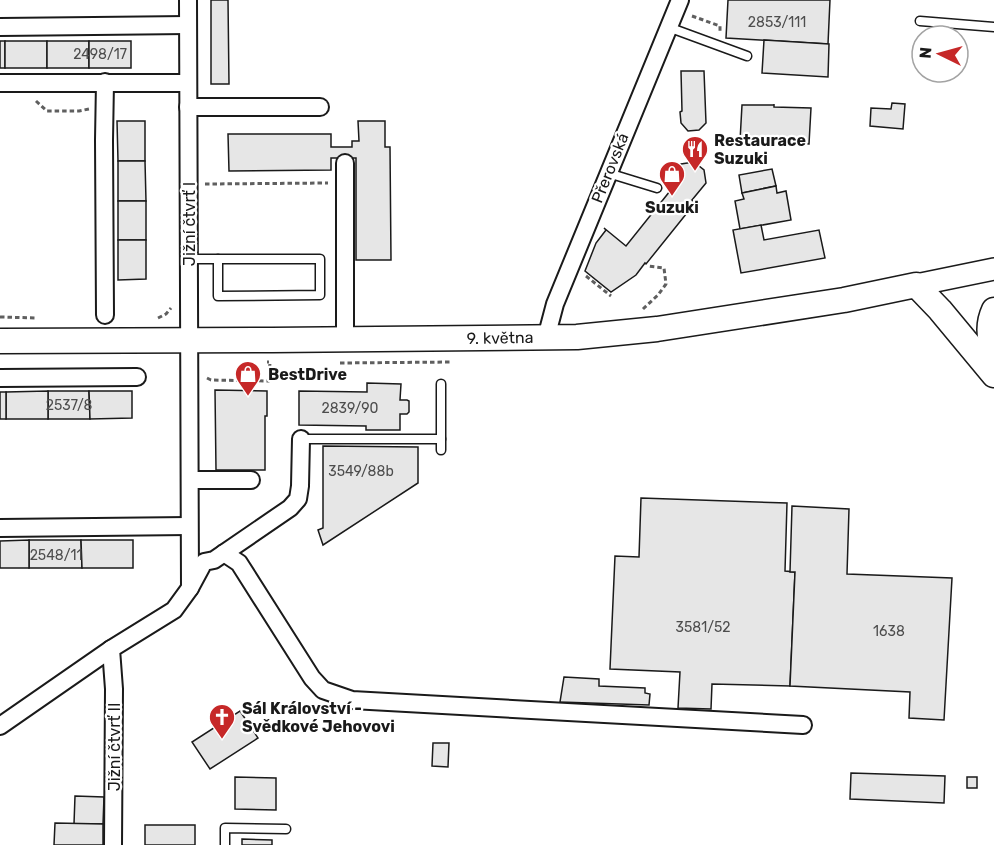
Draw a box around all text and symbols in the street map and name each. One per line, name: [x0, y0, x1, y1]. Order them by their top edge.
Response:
house number: 2853/111: [748, 14, 806, 31]
north arrow: [910, 24, 970, 84]
house number: 2498/17: [73, 46, 127, 63]
text: N: [916, 46, 936, 59]
street label: Přerovská: [587, 130, 633, 206]
place label: Restaurace Suzuki: [714, 131, 806, 168]
restaurant icon: Restaurace Suzuki: [680, 134, 710, 172]
shop icon: Suzuki: [657, 159, 687, 197]
street label: Jižní čtvrť I: [180, 182, 199, 266]
place label: Suzuki: [645, 198, 699, 217]
street label: 9. května: [466, 328, 534, 348]
shop icon: BestDrive: [233, 359, 263, 397]
place label: BestDrive: [268, 365, 347, 384]
house number: 2537/8: [46, 397, 92, 414]
house number: 2839/90: [322, 400, 379, 417]
house number: 3549/88b: [328, 463, 394, 480]
house number: 2548/11: [30, 547, 82, 564]
house number: 3581/52: [676, 619, 730, 636]
house number: 1638: [873, 623, 905, 640]
place label: Sál Království - Svědkové Jehovovi: [242, 699, 395, 736]
church icon: Sál Království - Svědkové Jehovovi: [207, 702, 237, 740]
street label: Jižní čtvrť II: [105, 703, 124, 791]

